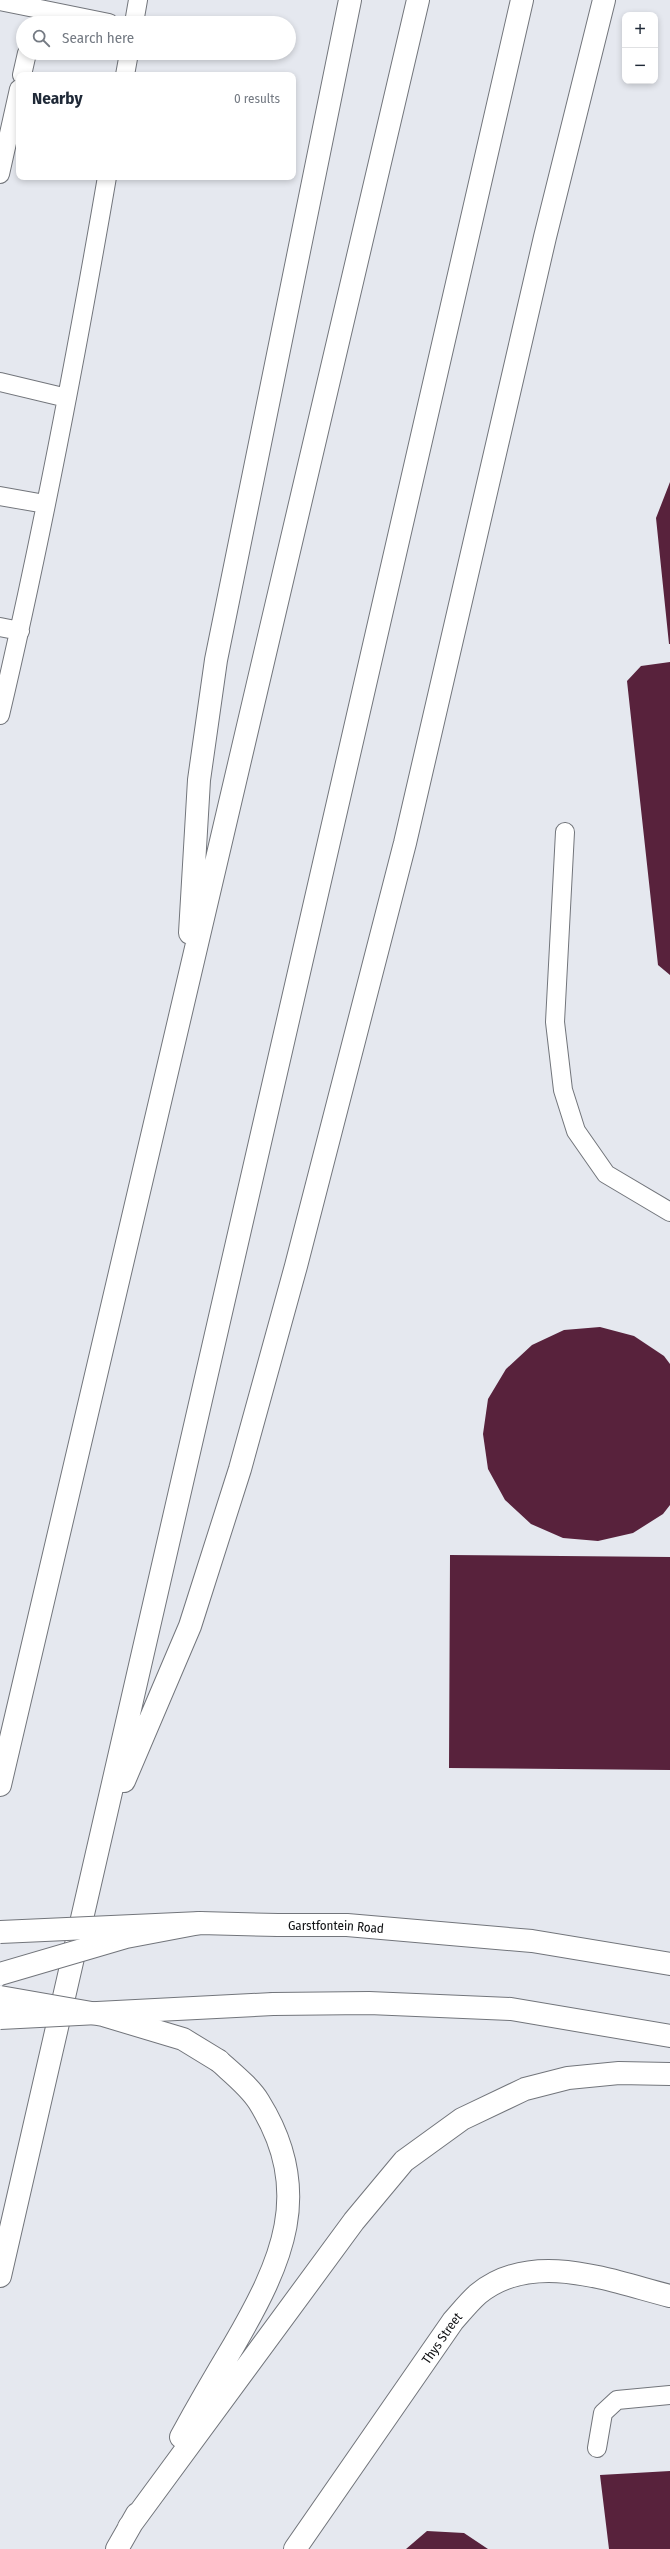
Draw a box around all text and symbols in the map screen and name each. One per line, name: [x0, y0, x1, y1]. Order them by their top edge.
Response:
map controls: [622, 12, 658, 84]
button: +: [622, 12, 658, 48]
search box: [16, 16, 296, 60]
icon: search: [30, 27, 52, 49]
text: Search here: [62, 29, 134, 47]
button: −: [622, 48, 658, 84]
text: Nearby: [32, 88, 83, 109]
text: 0 results: [234, 91, 280, 106]
street label: Garstfontein Road: [288, 1918, 385, 1936]
street label: Thys Street: [418, 2309, 465, 2366]

